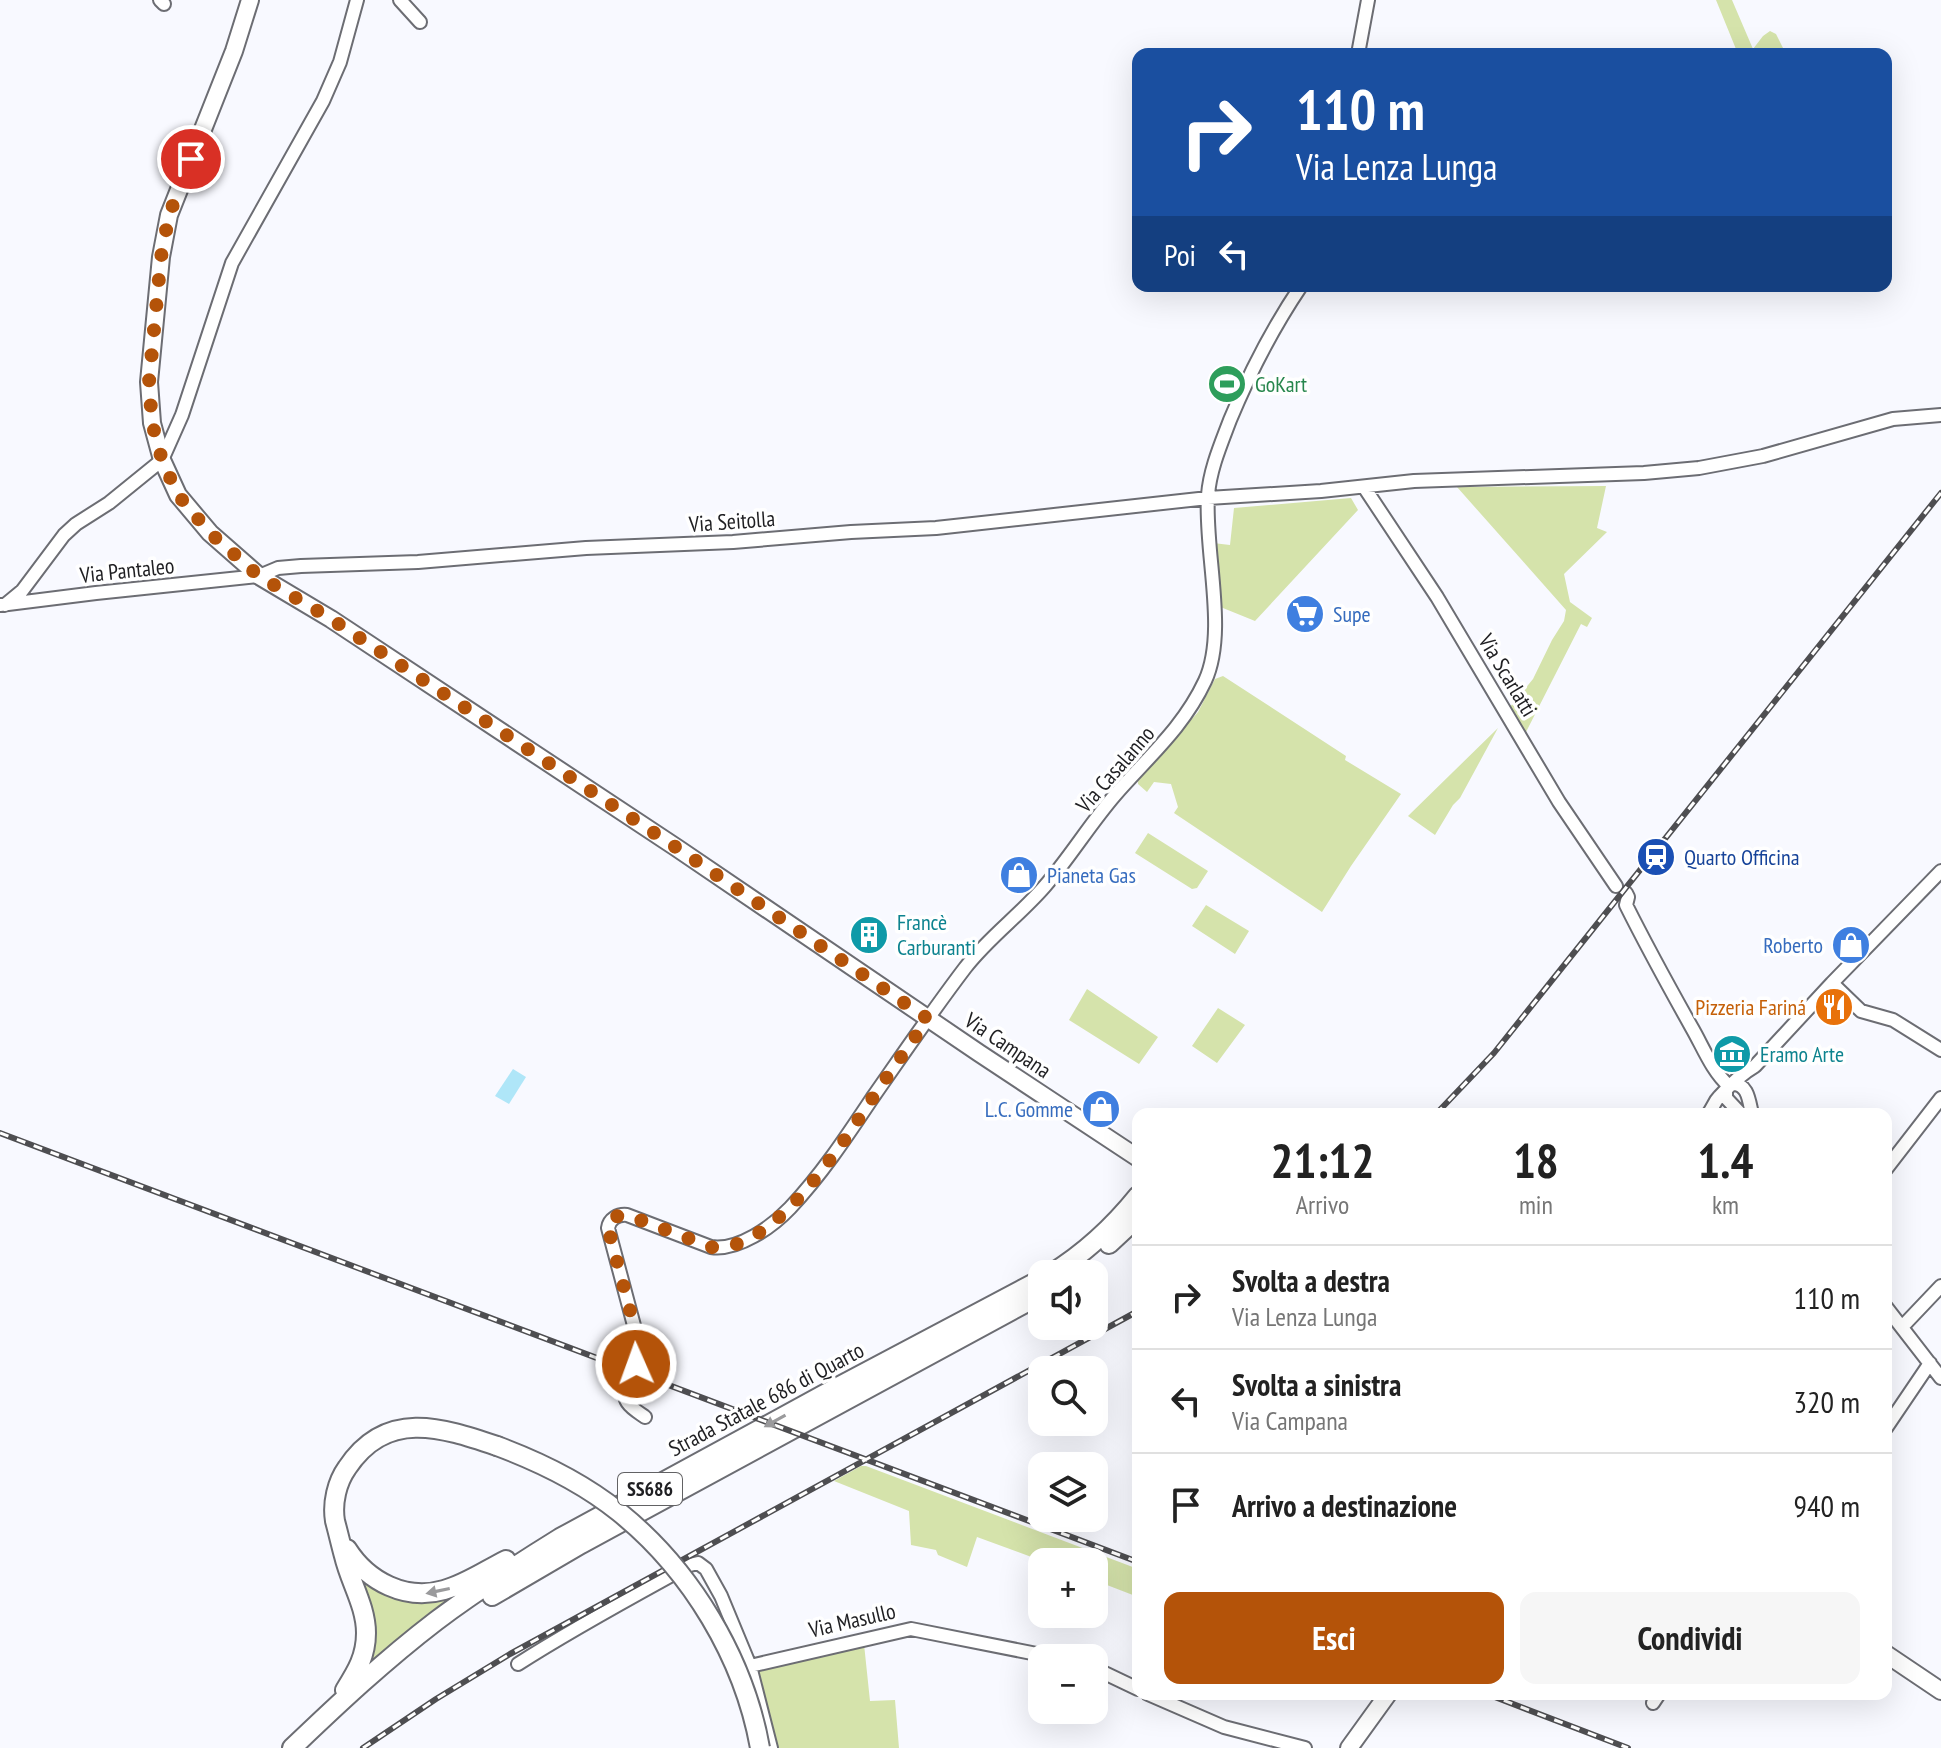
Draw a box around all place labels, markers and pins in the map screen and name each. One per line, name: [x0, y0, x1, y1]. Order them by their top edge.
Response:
pin: [157, 125, 225, 193]
sports icon: GoKart: [1206, 363, 1248, 405]
place label: GoKart: [1255, 370, 1307, 398]
supermarket icon: Supe: [1284, 593, 1326, 635]
place label: Supe: [1333, 600, 1371, 628]
station icon: Quarto Officina: [1635, 836, 1677, 878]
place label: Quarto Officina: [1684, 843, 1799, 871]
shop icon: Pianeta Gas: [998, 854, 1040, 896]
place label: Pianeta Gas: [1047, 861, 1136, 889]
place label: Francè Carburanti: [897, 908, 976, 961]
building icon: Francè Carburanti: [848, 914, 890, 956]
shop icon: Roberto: [1830, 924, 1872, 966]
place label: Roberto: [1763, 931, 1823, 959]
restaurant icon: Pizzeria Fariná: [1813, 986, 1855, 1028]
place label: Pizzeria Fariná: [1695, 993, 1806, 1021]
museum icon: Eramo Arte: [1711, 1033, 1753, 1075]
place label: Eramo Arte: [1760, 1040, 1844, 1068]
shop icon: L.C. Gomme: [1080, 1088, 1122, 1130]
place label: L.C. Gomme: [985, 1095, 1073, 1123]

